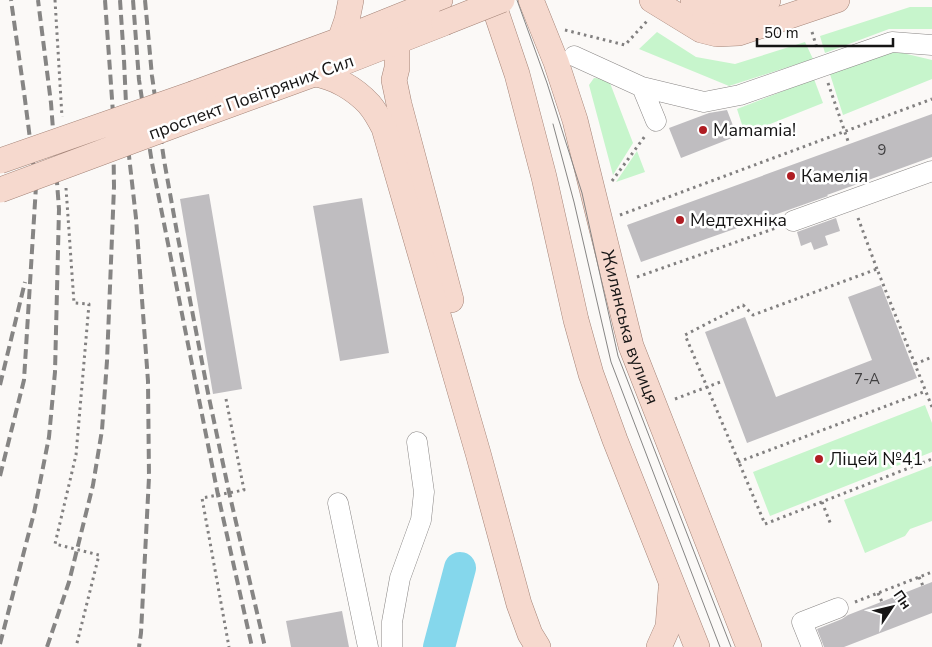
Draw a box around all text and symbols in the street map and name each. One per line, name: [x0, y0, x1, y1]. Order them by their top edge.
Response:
scale bar: [757, 15, 893, 47]
text: 50 m: [764, 23, 799, 43]
street label: проспект Повітряних Сил: [145, 49, 357, 145]
place label: Mamamia!: [713, 118, 796, 142]
marker: Mamamia!: [697, 124, 709, 136]
house number: 9: [877, 140, 887, 160]
place label: Камелія: [801, 164, 868, 188]
marker: Камелія: [785, 170, 797, 182]
place label: Медтехніка: [690, 208, 787, 232]
marker: Медтехніка: [674, 214, 686, 226]
street label: Жилянська вулиця: [596, 247, 665, 408]
house number: 7-А: [854, 369, 880, 389]
place label: Ліцей №41: [829, 447, 923, 471]
marker: Ліцей №41: [813, 453, 825, 465]
north arrow: [867, 582, 917, 632]
text: Пн: [889, 586, 916, 613]

